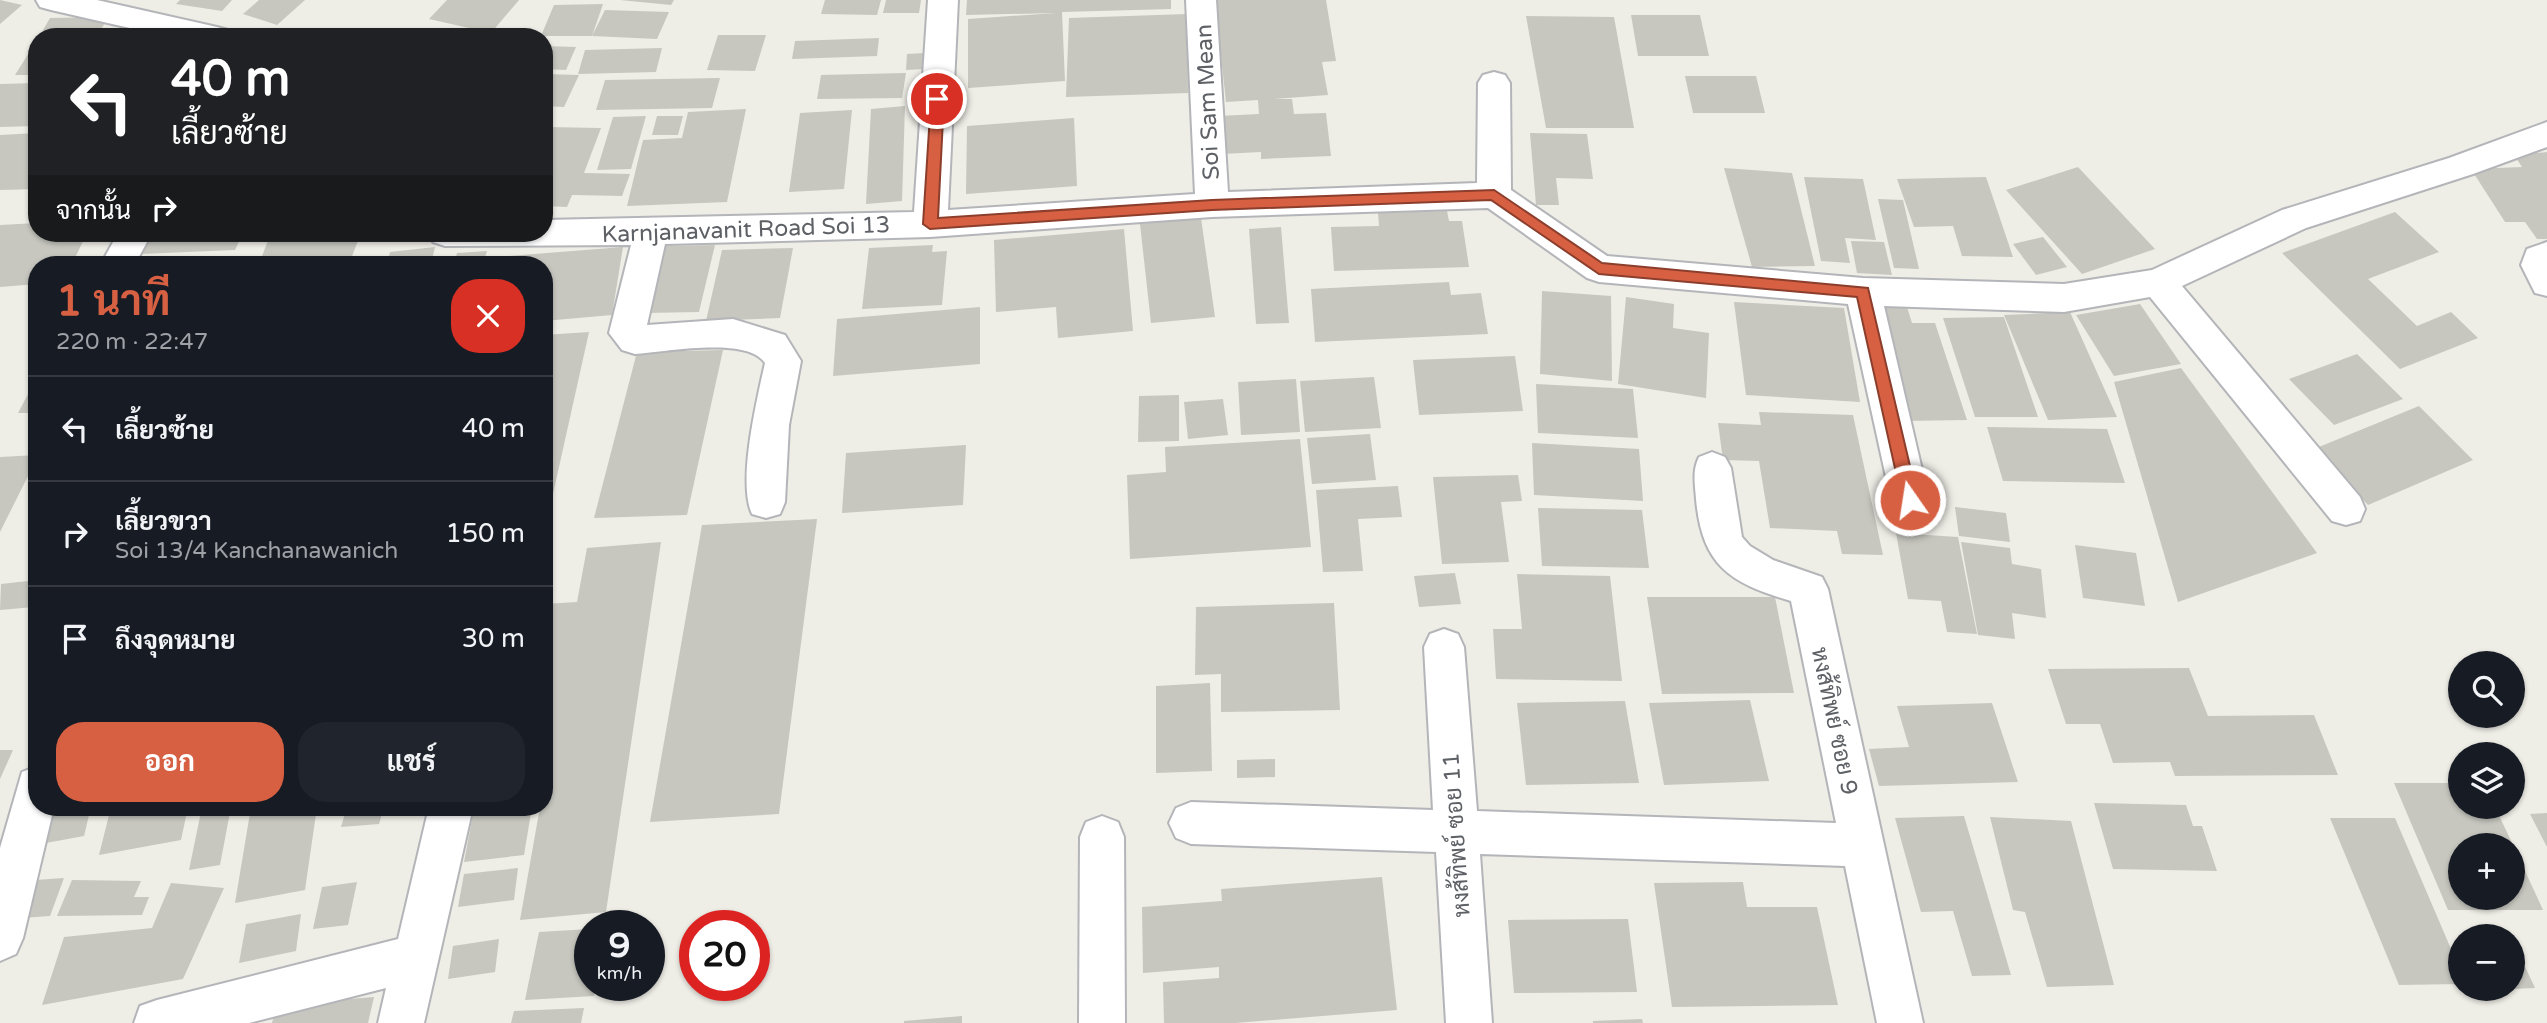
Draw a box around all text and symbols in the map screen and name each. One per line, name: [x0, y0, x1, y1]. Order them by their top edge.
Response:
street label: Soi Sam Mean: [1190, 23, 1226, 181]
text: 40 m: [171, 50, 290, 109]
icon: left: [56, 56, 147, 147]
pin: [907, 69, 967, 129]
icon: arrive: [918, 80, 956, 118]
text: เลี้ยวซ้าย: [171, 115, 288, 153]
icon: right: [145, 189, 183, 227]
text: จากนั้น: [56, 195, 131, 226]
street label: Karnjanavanit Road Soi 13: [601, 211, 891, 249]
text: 1 นาที: [56, 276, 171, 327]
button: close: [451, 279, 525, 353]
text: 220 m · 22:47: [56, 328, 208, 356]
icon: left: [56, 410, 94, 448]
text: 40 m: [462, 413, 525, 444]
text: เลี้ยวซ้าย: [115, 415, 214, 446]
position arrow: [1873, 463, 1947, 537]
text: เลี้ยวขวา: [115, 506, 212, 537]
icon: right: [56, 515, 94, 553]
text: 150 m: [445, 518, 525, 549]
text: Soi 13/4 Kanchanawanich: [115, 537, 398, 565]
icon: arrive: [56, 620, 94, 658]
text: 30 m: [462, 623, 525, 654]
text: ถึงจุดหมาย: [115, 625, 236, 656]
street label: หงส้ทิพย์ ซอย 9: [1805, 644, 1866, 798]
map controls: [2448, 651, 2525, 1001]
button: search: [2448, 651, 2525, 728]
button: ออก: [56, 722, 284, 802]
button: แชร์: [298, 722, 525, 802]
button: layers: [2448, 742, 2525, 819]
street label: หงส้ทิพย์ ซอย 11: [1434, 752, 1477, 918]
button: +: [2448, 833, 2525, 910]
speed limit sign: 20: [679, 910, 770, 1001]
button: −: [2448, 924, 2525, 1001]
text: 9: [609, 925, 630, 967]
text: km/h: [597, 962, 642, 984]

